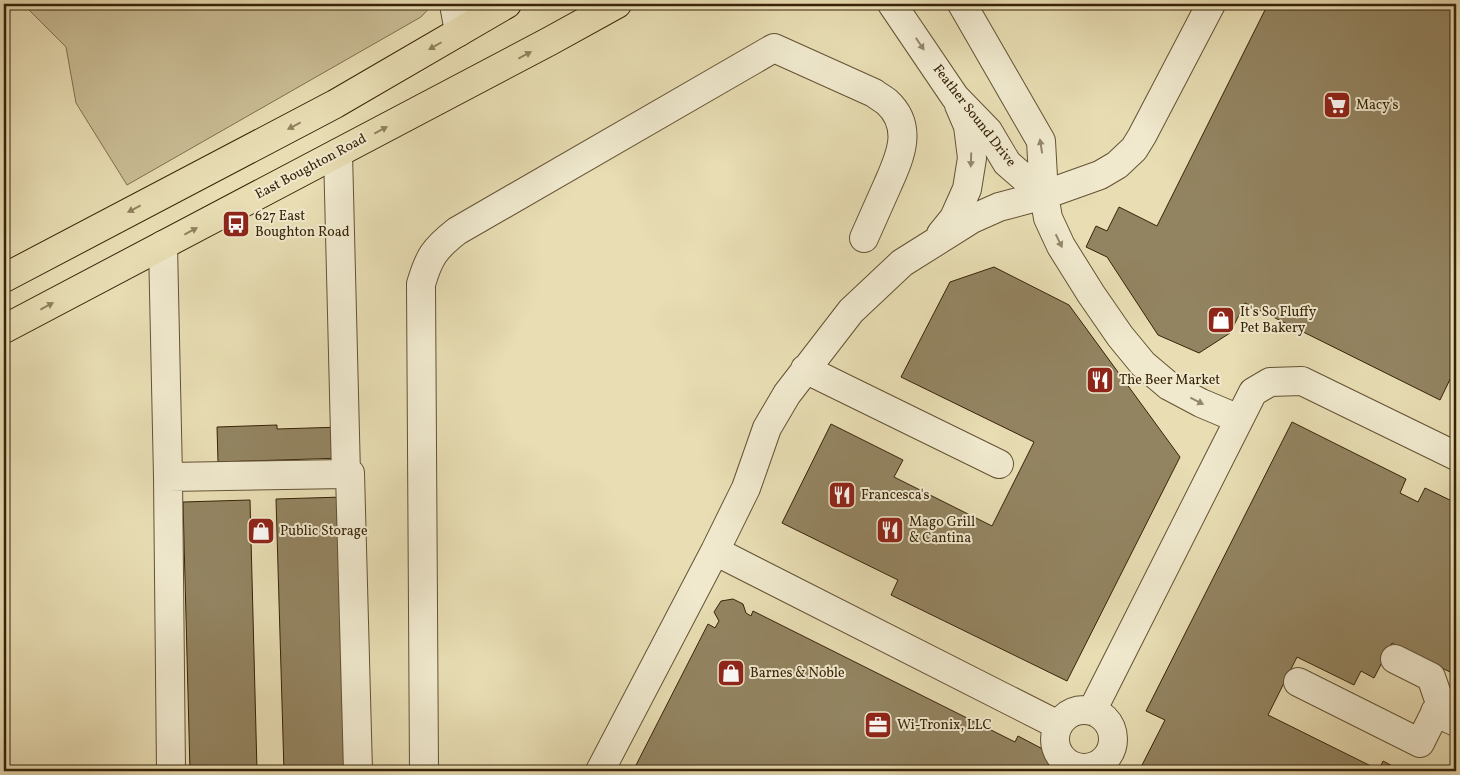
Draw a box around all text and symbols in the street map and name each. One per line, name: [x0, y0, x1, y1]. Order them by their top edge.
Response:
one-way arrow: [915, 37, 925, 51]
one-way arrow: [428, 41, 442, 50]
one-way arrow: [517, 51, 532, 59]
street label: Feather Sound Drive: [928, 61, 1020, 172]
supermarket icon: Macy's: [1322, 90, 1352, 120]
place label: Macy's: [1356, 96, 1399, 115]
one-way arrow: [286, 122, 301, 130]
one-way arrow: [374, 126, 388, 135]
street label: East Boughton Road: [252, 130, 370, 204]
one-way arrow: [1036, 138, 1044, 154]
one-way arrow: [966, 152, 974, 168]
one-way arrow: [127, 205, 141, 213]
place label: 627 East Boughton Road: [255, 207, 350, 242]
bus stop icon: 627 East Boughton Road: [221, 209, 251, 239]
one-way arrow: [183, 227, 198, 235]
one-way arrow: [1055, 234, 1063, 248]
one-way arrow: [40, 302, 54, 310]
place label: It's So Fluffy Pet Bakery: [1240, 303, 1317, 338]
shop icon: It's So Fluffy Pet Bakery: [1206, 305, 1236, 335]
restaurant icon: The Beer Market: [1085, 365, 1115, 395]
place label: The Beer Market: [1119, 371, 1220, 390]
one-way arrow: [1189, 397, 1204, 405]
restaurant icon: Francesca's: [827, 480, 857, 510]
place label: Francesca's: [861, 486, 930, 505]
place label: Mago Grill & Cantina: [909, 513, 975, 548]
restaurant icon: Mago Grill & Cantina: [875, 515, 905, 545]
shop icon: Public Storage: [246, 516, 276, 546]
place label: Public Storage: [280, 522, 368, 541]
shop icon: Barnes & Noble: [716, 658, 746, 688]
place label: Barnes & Noble: [750, 664, 845, 683]
office icon: Wi-Tronix, LLC: [863, 710, 893, 740]
place label: Wi-Tronix, LLC: [897, 716, 992, 735]

